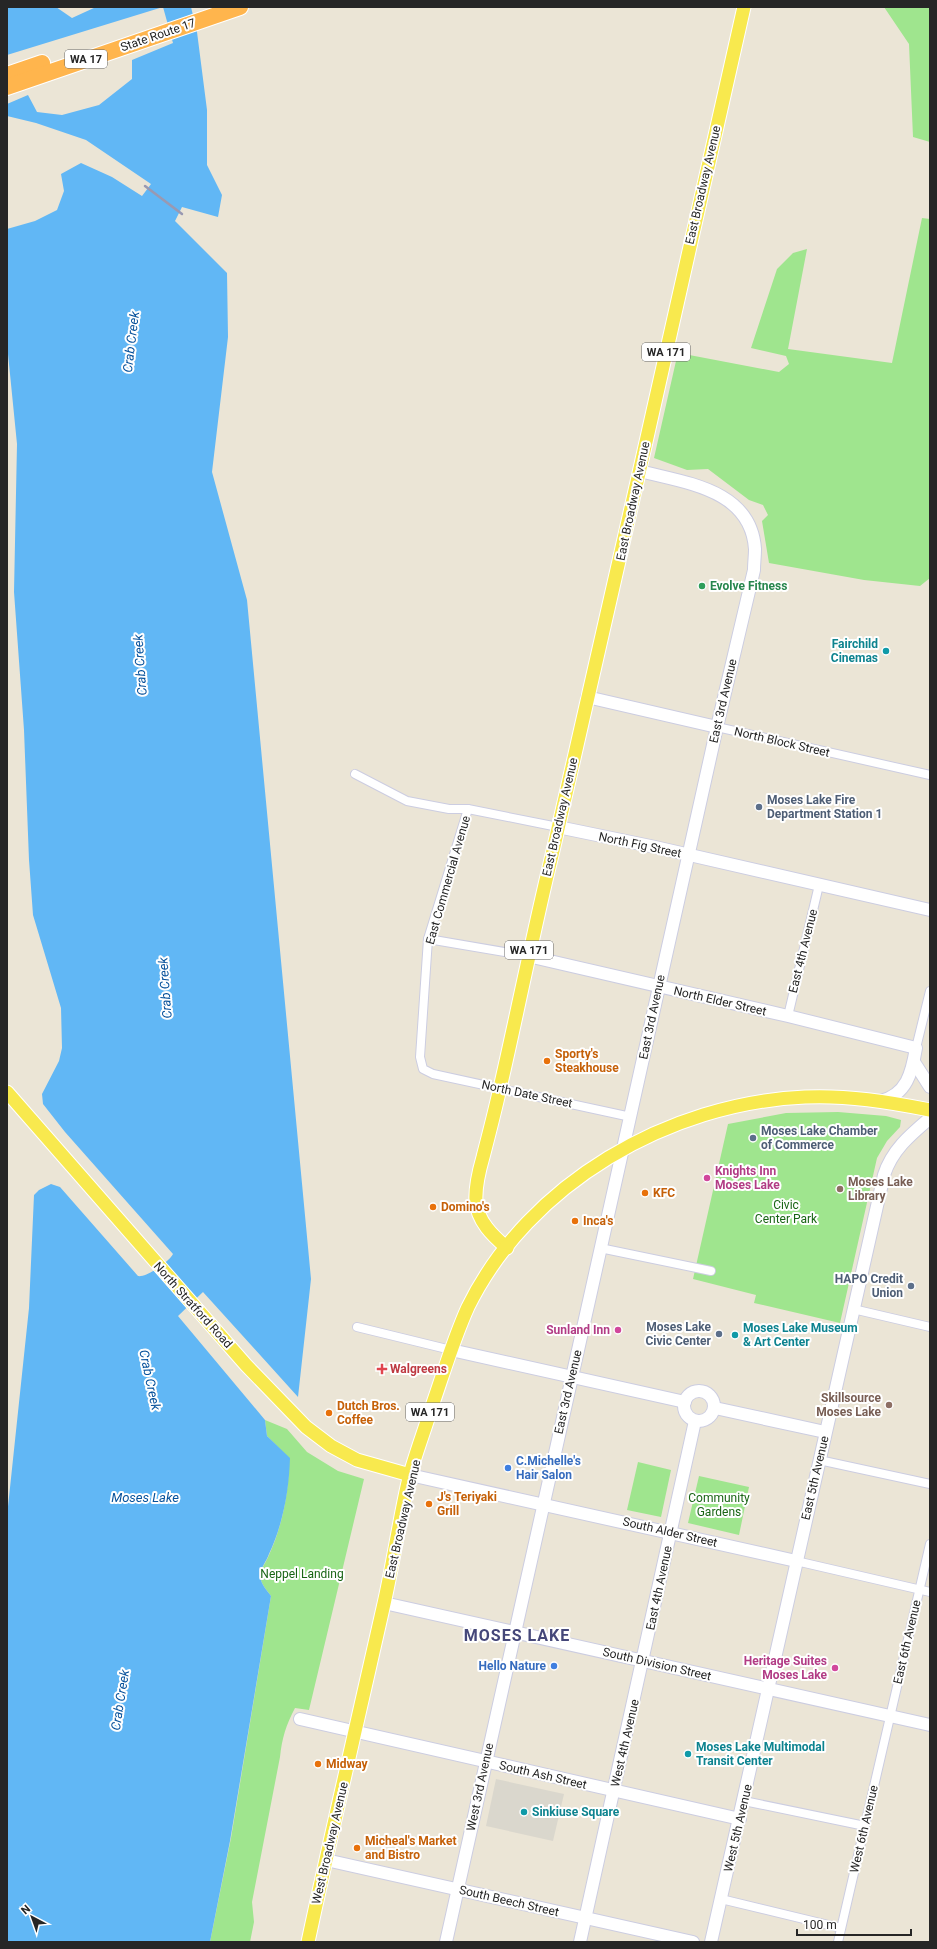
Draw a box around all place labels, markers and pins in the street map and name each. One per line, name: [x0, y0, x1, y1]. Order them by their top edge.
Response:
place label: Evolve Fitness: [710, 579, 787, 593]
marker: Evolve Fitness: [697, 581, 707, 591]
place label: Fairchild Cinemas: [831, 637, 878, 665]
marker: Fairchild Cinemas: [881, 646, 891, 656]
place label: Moses Lake Fire Department Station 1: [767, 793, 882, 821]
marker: Moses Lake Fire Department Station 1: [754, 802, 764, 812]
place label: Sporty's Steakhouse: [555, 1047, 619, 1075]
marker: Sporty's Steakhouse: [542, 1056, 552, 1066]
place label: Moses Lake Chamber of Commerce: [761, 1124, 878, 1152]
marker: Moses Lake Chamber of Commerce: [748, 1133, 758, 1143]
place label: Knights Inn Moses Lake: [715, 1164, 780, 1192]
marker: Knights Inn Moses Lake: [702, 1173, 712, 1183]
place label: Moses Lake Library: [848, 1175, 913, 1203]
marker: Moses Lake Library: [835, 1184, 845, 1194]
place label: KFC: [653, 1186, 675, 1200]
marker: KFC: [640, 1188, 650, 1198]
place label: Domino's: [441, 1200, 490, 1214]
marker: Domino's: [428, 1202, 438, 1212]
place label: Inca's: [583, 1214, 613, 1228]
marker: Inca's: [570, 1216, 580, 1226]
place label: HAPO Credit Union: [835, 1272, 903, 1300]
marker: HAPO Credit Union: [906, 1281, 916, 1291]
place label: Moses Lake Civic Center: [645, 1320, 712, 1348]
place label: Moses Lake Museum & Art Center: [743, 1321, 858, 1349]
place label: Sunland Inn: [546, 1323, 610, 1337]
marker: Sunland Inn: [613, 1325, 623, 1335]
marker: Moses Lake Civic Center: [714, 1329, 724, 1339]
marker: Moses Lake Museum & Art Center: [730, 1330, 740, 1340]
place label: Walgreens: [390, 1362, 447, 1376]
marker: Walgreens: [377, 1364, 387, 1374]
place label: Skillsource Moses Lake: [816, 1391, 882, 1419]
place label: Dutch Bros. Coffee: [337, 1399, 400, 1427]
marker: Skillsource Moses Lake: [884, 1400, 894, 1410]
marker: Dutch Bros. Coffee: [324, 1408, 334, 1418]
place label: C.Michelle's Hair Salon: [516, 1454, 581, 1482]
marker: C.Michelle's Hair Salon: [503, 1463, 513, 1473]
place label: J's Teriyaki Grill: [437, 1490, 497, 1518]
marker: J's Teriyaki Grill: [424, 1499, 434, 1509]
place label: Heritage Suites Moses Lake: [744, 1654, 828, 1682]
place label: Hello Nature: [479, 1659, 547, 1673]
marker: Hello Nature: [549, 1661, 559, 1671]
marker: Heritage Suites Moses Lake: [830, 1663, 840, 1673]
place label: Moses Lake Multimodal Transit Center: [696, 1740, 825, 1768]
marker: Moses Lake Multimodal Transit Center: [683, 1749, 693, 1759]
place label: Midway: [326, 1757, 369, 1771]
marker: Midway: [313, 1759, 323, 1769]
place label: Sinkiuse Square: [532, 1805, 620, 1819]
marker: Sinkiuse Square: [519, 1807, 529, 1817]
place label: Micheal's Market and Bistro: [365, 1834, 456, 1862]
marker: Micheal's Market and Bistro: [352, 1843, 362, 1853]

